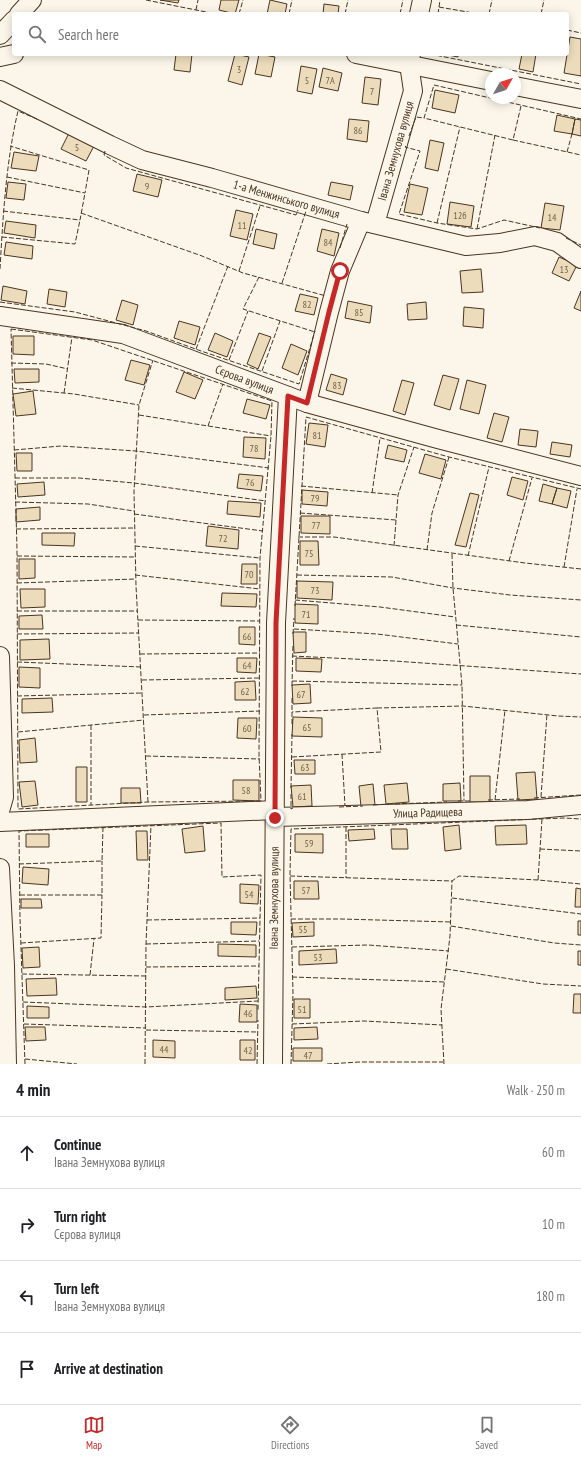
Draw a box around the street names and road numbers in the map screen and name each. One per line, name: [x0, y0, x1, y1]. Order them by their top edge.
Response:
street label: Івана Земнухова вулиця: [374, 99, 417, 202]
street label: 1-а Менжинського вулиця: [232, 177, 342, 222]
street label: Сєрова вулиця: [213, 361, 276, 397]
street label: Улица Радищева: [393, 804, 463, 821]
street label: Івана Земнухова вулиця: [266, 846, 281, 949]

